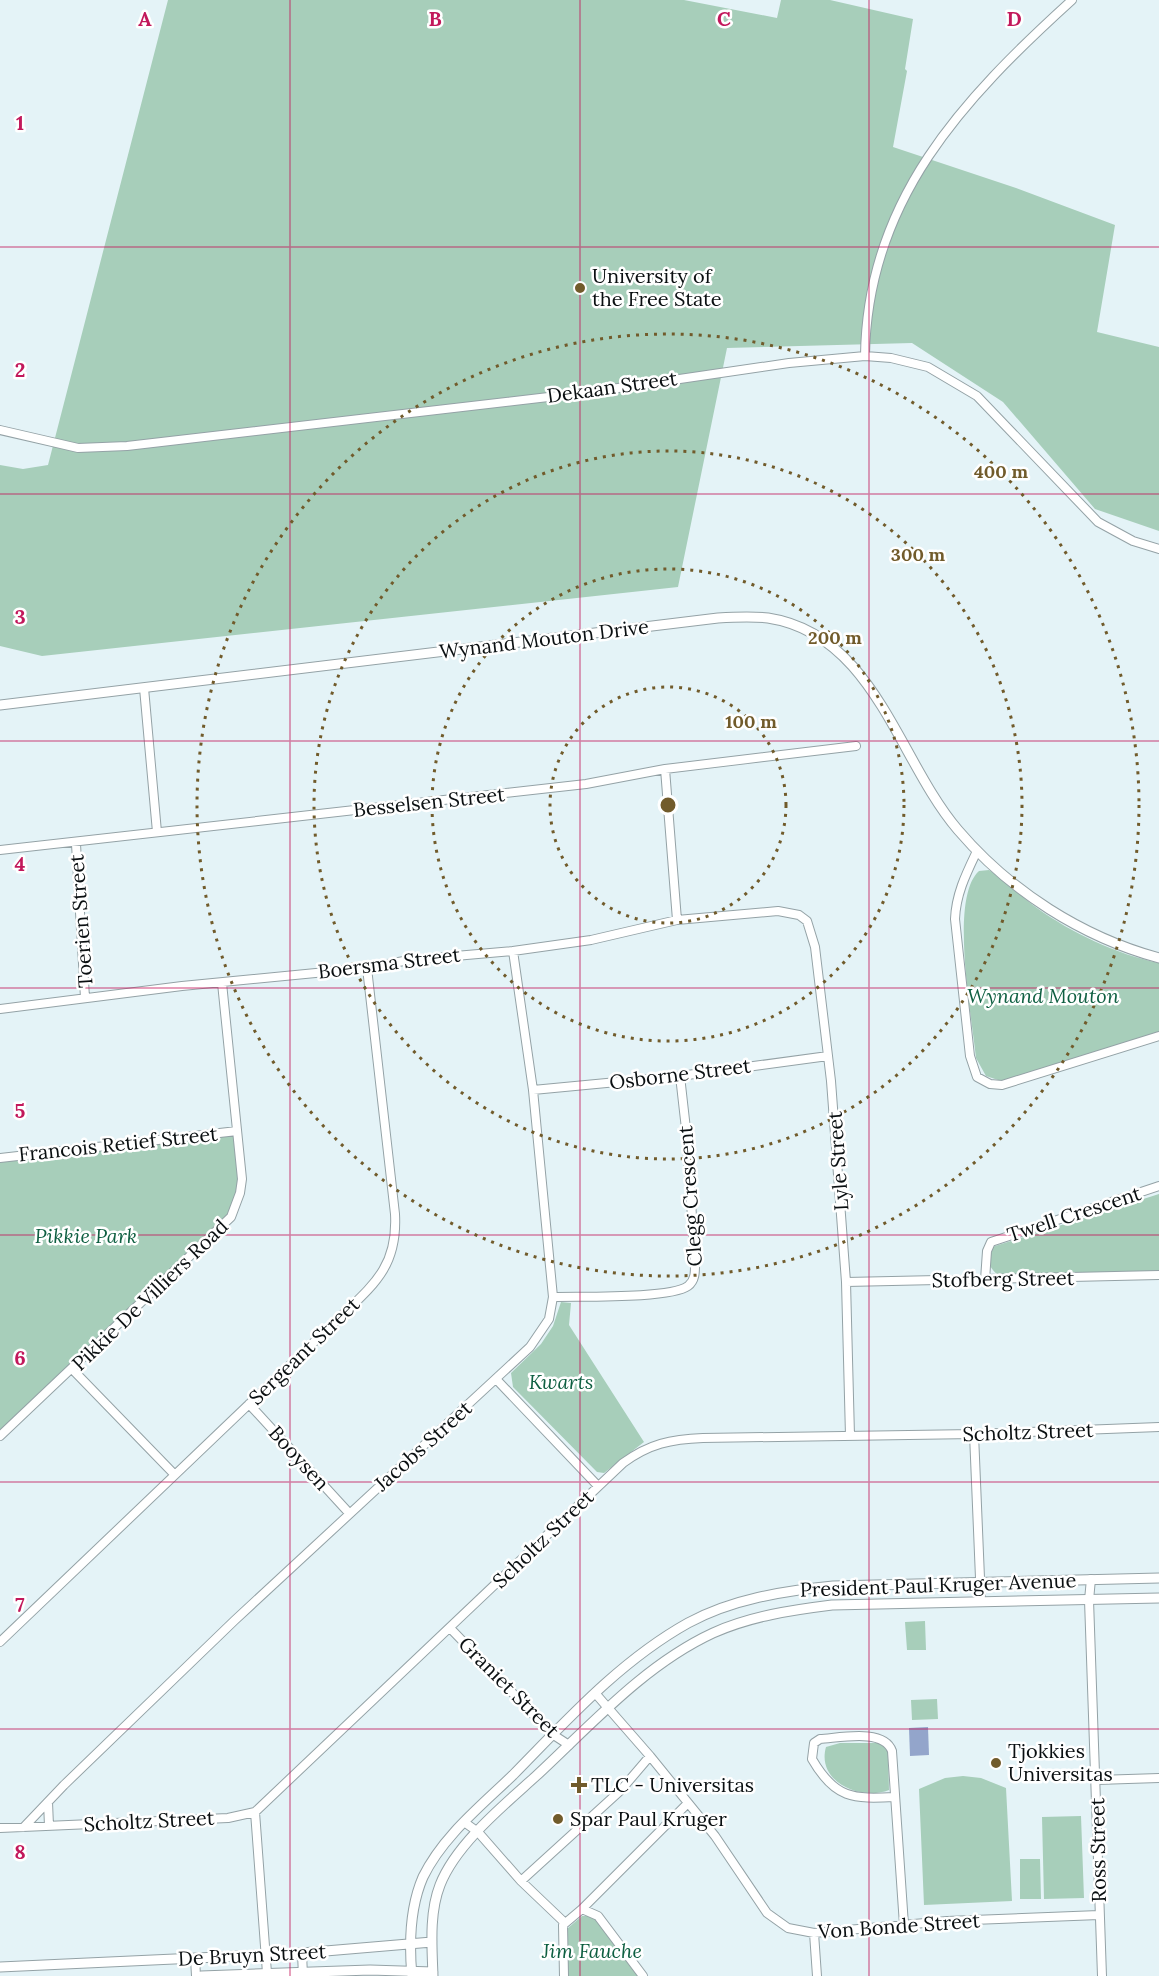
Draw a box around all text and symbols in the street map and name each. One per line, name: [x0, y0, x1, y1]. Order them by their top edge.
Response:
text: A: [138, 6, 152, 31]
text: B: [428, 6, 442, 31]
text: C: [717, 6, 731, 31]
text: D: [1006, 6, 1022, 31]
text: 1: [16, 110, 24, 135]
place label: University of the Free State: [592, 263, 722, 311]
marker: University of the Free State: [573, 281, 587, 295]
text: 2: [15, 357, 25, 382]
street label: Dekaan Street: [545, 365, 679, 408]
text: 400 m: [974, 460, 1028, 483]
text: 300 m: [891, 543, 946, 566]
text: 3: [14, 604, 26, 629]
street label: Wynand Mouton Drive: [438, 613, 650, 664]
text: 200 m: [808, 626, 862, 649]
text: 100 m: [725, 710, 777, 733]
street label: Besselsen Street: [352, 781, 506, 822]
centre of rings: [658, 795, 678, 815]
text: 4: [15, 851, 26, 876]
street label: Toerien Street: [63, 853, 98, 989]
street label: Boersma Street: [316, 941, 462, 984]
park label: Wynand Mouton: [967, 983, 1120, 1008]
street label: Osborne Street: [608, 1052, 752, 1095]
text: 5: [15, 1098, 26, 1123]
street label: Lyle Street: [822, 1110, 853, 1212]
street label: Francois Retief Street: [17, 1121, 219, 1166]
street label: Clegg Crescent: [672, 1124, 707, 1267]
street label: Twell Crescent: [1004, 1180, 1144, 1247]
street label: Pikkie De Villiers Road: [66, 1214, 233, 1376]
park label: Pikkie Park: [35, 1223, 137, 1248]
street label: Stofberg Street: [931, 1265, 1075, 1292]
street label: Sergeant Street: [243, 1291, 364, 1410]
text: 6: [14, 1345, 26, 1370]
park label: Kwarts: [529, 1369, 593, 1394]
street label: Jacobs Street: [368, 1395, 477, 1497]
street label: Scholtz Street: [962, 1417, 1094, 1446]
street label: Booysen: [264, 1420, 335, 1495]
street label: Scholtz Street: [487, 1484, 599, 1593]
street label: President Paul Kruger Avenue: [799, 1567, 1077, 1602]
text: 7: [15, 1592, 25, 1617]
street label: Graniet Street: [454, 1631, 565, 1742]
place label: Tjokkies Universitas: [1008, 1738, 1113, 1786]
marker: Tjokkies Universitas: [989, 1756, 1003, 1770]
place label: TLC - Universitas: [591, 1772, 754, 1797]
marker: TLC - Universitas: [572, 1778, 586, 1792]
street label: Ross Street: [1084, 1797, 1111, 1903]
street label: Scholtz Street: [83, 1805, 215, 1836]
place label: Spar Paul Kruger: [570, 1806, 727, 1831]
marker: Spar Paul Kruger: [551, 1812, 565, 1826]
text: 8: [14, 1839, 26, 1864]
street label: Von Bonde Street: [816, 1907, 981, 1944]
street label: De Bruyn Street: [177, 1938, 327, 1971]
park label: Jim Fauche: [541, 1938, 642, 1963]

